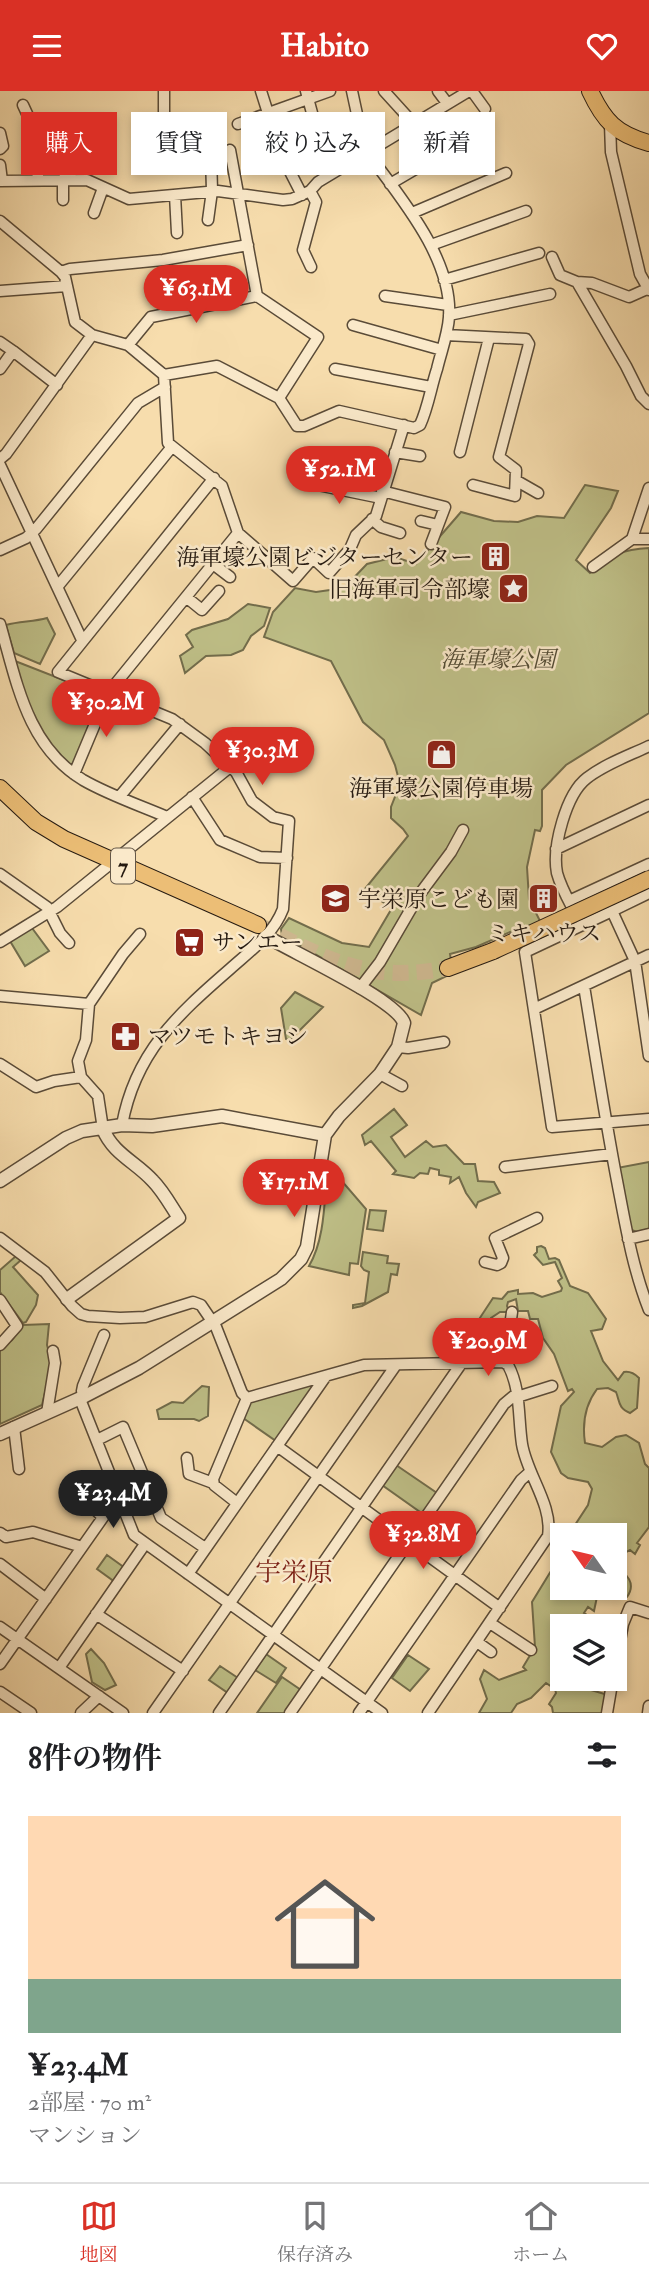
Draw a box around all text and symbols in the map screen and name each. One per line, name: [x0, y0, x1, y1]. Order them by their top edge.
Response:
text: Habito: [280, 26, 369, 66]
icon: menu: [28, 27, 66, 65]
icon: heart: [583, 27, 621, 65]
chip: 購入: [21, 112, 117, 175]
chip: 賃貸: [131, 112, 227, 175]
chip: 絞り込み: [241, 112, 385, 175]
chip: 新着: [399, 112, 495, 175]
pin: ¥63.1M: [139, 265, 253, 325]
text: ¥63.1M: [160, 273, 232, 302]
pin: ¥52.1M: [282, 447, 396, 506]
text: ¥52.1M: [302, 454, 376, 483]
building icon: 海軍壕公園ビジターセンター: [479, 540, 513, 574]
place label: 海軍壕公園ビジターセンター: [176, 543, 473, 572]
place icon: 旧海軍司令部壕: [496, 572, 530, 606]
place label: 旧海軍司令部壕: [329, 575, 490, 604]
park label: 海軍壕公園: [441, 645, 560, 674]
pin: ¥30.2M: [49, 679, 163, 739]
text: ¥30.2M: [68, 687, 144, 716]
pin: ¥30.3M: [205, 727, 319, 787]
text: ¥30.3M: [225, 735, 299, 764]
shop icon: 海軍壕公園停車場: [424, 737, 458, 771]
place label: 海軍壕公園停車場: [349, 774, 533, 803]
road number: 7: [111, 849, 135, 883]
school or university icon: 宇栄原こども園: [318, 882, 352, 916]
building icon: ミキハウス: [527, 882, 561, 916]
place label: 宇栄原こども園: [358, 885, 519, 914]
place label: ミキハウス: [487, 919, 601, 948]
supermarket icon: サンエー: [172, 925, 206, 959]
place label: サンエー: [212, 928, 303, 957]
pharmacy icon: マツモトキヨシ: [108, 1019, 142, 1053]
place label: マツモトキヨシ: [148, 1022, 308, 1051]
pin: ¥17.1M: [237, 1159, 351, 1219]
text: ¥17.1M: [259, 1167, 329, 1196]
pin: ¥20.9M: [431, 1319, 545, 1378]
text: ¥20.9M: [448, 1326, 528, 1355]
pin: ¥23.4M: [56, 1471, 170, 1530]
text: ¥23.4M: [74, 1478, 152, 1507]
pin: ¥32.8M: [366, 1511, 480, 1571]
text: ¥32.8M: [385, 1519, 461, 1548]
north arrow: [550, 1523, 626, 1599]
map controls: [550, 1523, 627, 1691]
district label: 宇栄原: [255, 1557, 333, 1589]
button: layers: [550, 1614, 627, 1691]
icon: filters: [583, 1736, 621, 1774]
text: 8件の物件: [28, 1740, 162, 1777]
icon: home: [262, 1861, 388, 1987]
text: ¥23.4M: [28, 2047, 129, 2084]
text: 2部屋 · 70 m²: [28, 2088, 151, 2117]
text: マンション: [28, 2121, 142, 2150]
tab: 地図: [80, 2197, 118, 2267]
tab: 保存済み: [277, 2197, 353, 2267]
tab: ホーム: [512, 2197, 569, 2267]

